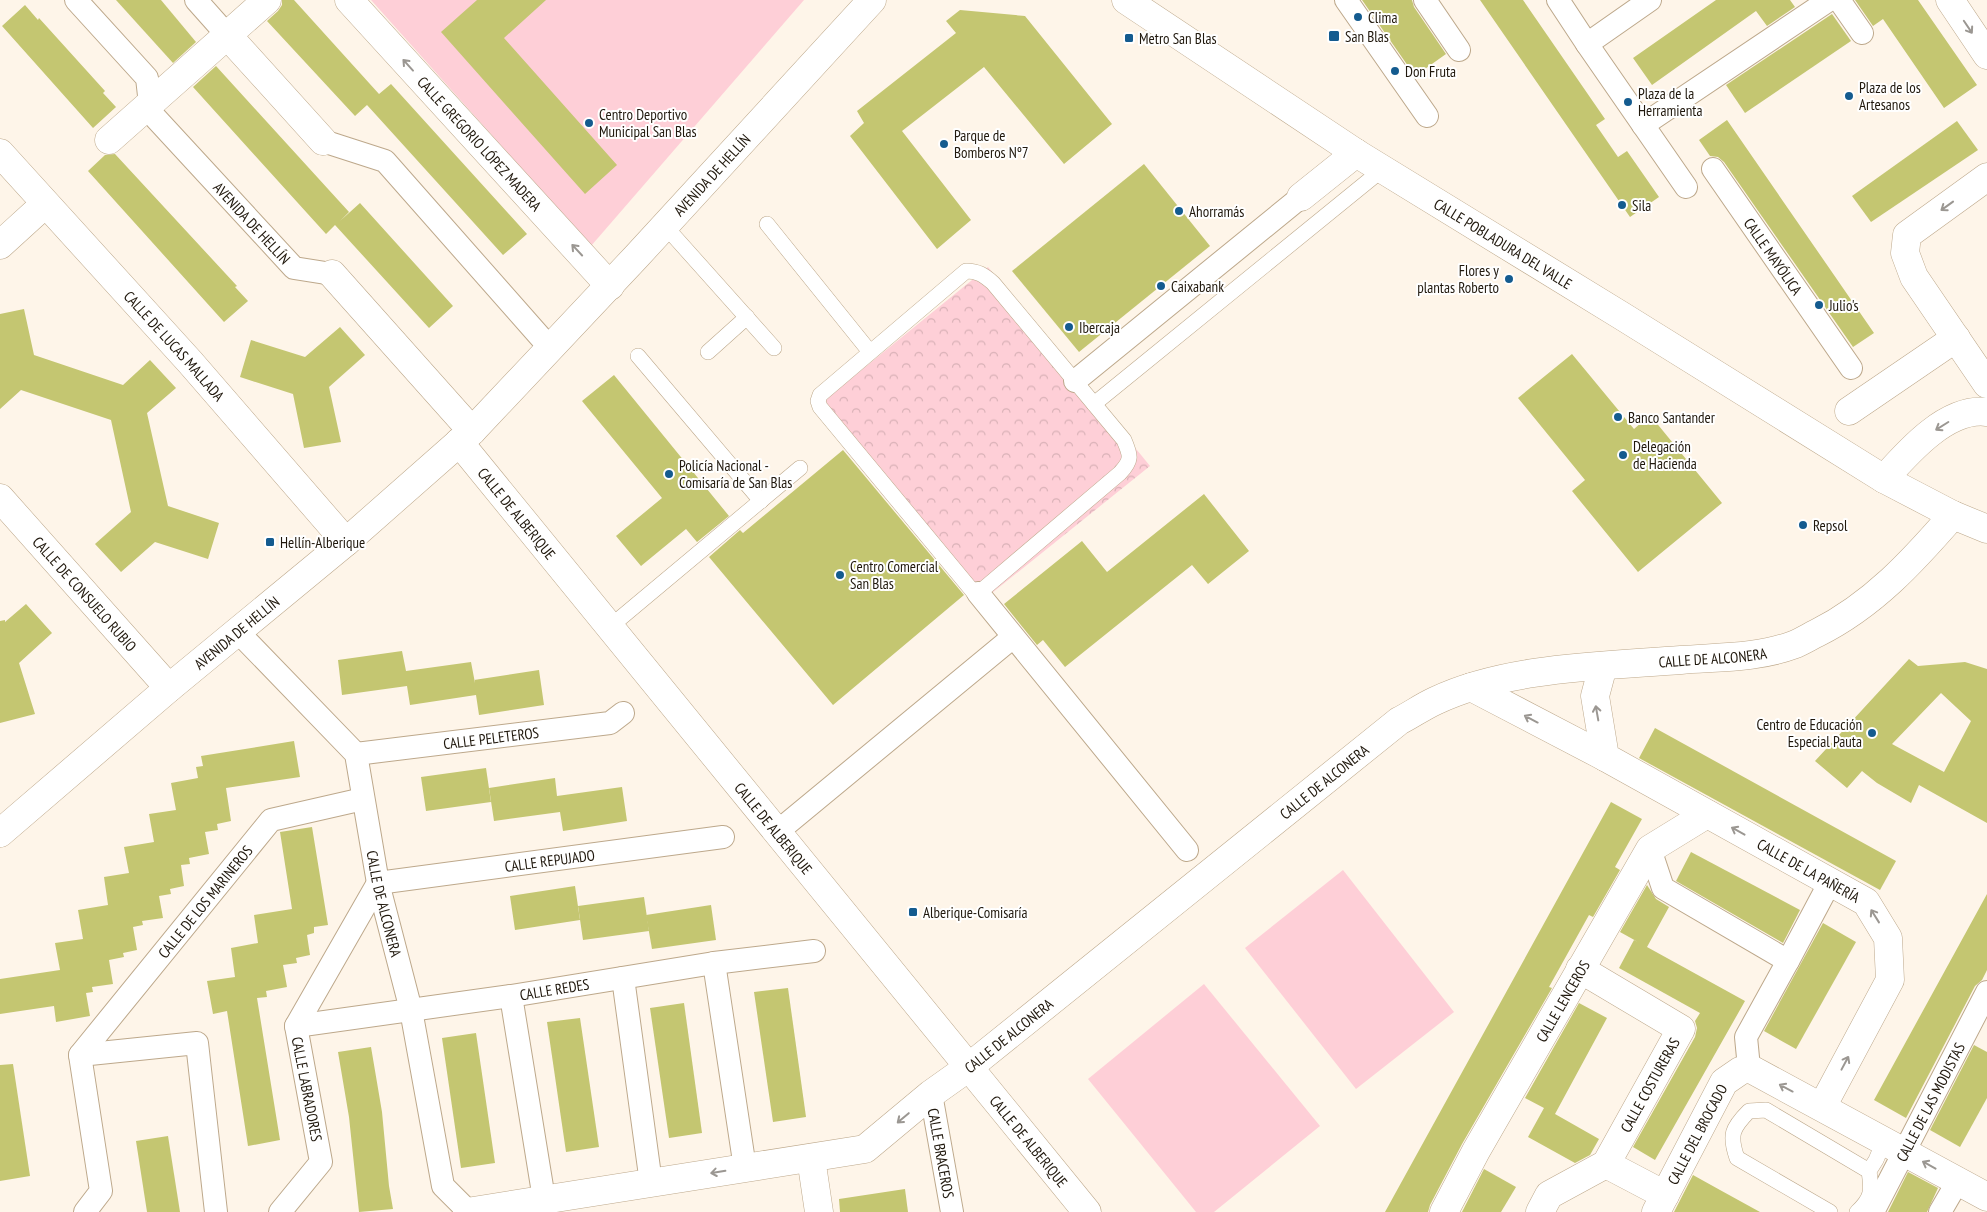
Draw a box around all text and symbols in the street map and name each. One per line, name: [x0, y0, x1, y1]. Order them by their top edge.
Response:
place label: Clima: [1368, 8, 1397, 27]
marker: Clima: [1352, 11, 1364, 23]
one-way arrow: [1964, 20, 1974, 34]
place label: San Blas: [1345, 27, 1389, 46]
place label: Metro San Blas: [1139, 29, 1216, 48]
marker: San Blas: [1327, 29, 1341, 43]
marker: Metro San Blas: [1123, 32, 1135, 44]
one-way arrow: [402, 59, 414, 72]
place label: Don Fruta: [1405, 62, 1456, 81]
marker: Don Fruta: [1389, 65, 1401, 77]
street label: CALLE GREGORIO LÓPEZ MADERA: [414, 72, 547, 215]
place label: Plaza de los Artesanos: [1859, 78, 1921, 114]
place label: Plaza de la Herramienta: [1638, 84, 1702, 120]
marker: Plaza de los Artesanos: [1843, 90, 1855, 102]
marker: Plaza de la Herramienta: [1622, 96, 1634, 108]
place label: Centro Deportivo Municipal San Blas: [599, 105, 697, 141]
marker: Centro Deportivo Municipal San Blas: [583, 117, 595, 129]
place label: Parque de Bomberos Nº7: [954, 126, 1029, 162]
street label: AVENIDA DE HELLÍN: [669, 130, 754, 220]
marker: Parque de Bomberos Nº7: [938, 138, 950, 150]
street label: AVENIDA DE HELLÍN: [210, 178, 295, 268]
street label: CALLE POBLADURA DEL VALLE: [1431, 194, 1576, 293]
place label: Sila: [1632, 196, 1651, 215]
marker: Sila: [1616, 199, 1628, 211]
one-way arrow: [1941, 201, 1955, 211]
place label: Ahorramás: [1189, 202, 1244, 221]
marker: Ahorramás: [1173, 205, 1185, 217]
street label: CALLE MAYÓLICA: [1740, 214, 1807, 299]
one-way arrow: [571, 243, 583, 256]
place label: Flores y plantas Roberto: [1417, 261, 1499, 297]
marker: Flores y plantas Roberto: [1503, 273, 1515, 285]
place label: Caixabank: [1171, 277, 1224, 296]
marker: Caixabank: [1155, 280, 1167, 292]
street label: CALLE DE LUCAS MALLADA: [120, 287, 229, 405]
place label: Julio's: [1828, 296, 1859, 315]
marker: Julio's: [1813, 299, 1825, 311]
place label: Ibercaja: [1079, 318, 1120, 337]
marker: Ibercaja: [1063, 321, 1075, 333]
place label: Banco Santander: [1628, 408, 1716, 427]
marker: Banco Santander: [1612, 411, 1624, 423]
one-way arrow: [1935, 422, 1949, 432]
place label: Delegación de Hacienda: [1633, 437, 1697, 473]
marker: Delegación de Hacienda: [1617, 449, 1629, 461]
place label: Policía Nacional - Comisaría de San Blas: [679, 456, 792, 492]
street label: CALLE DE ALBERIQUE: [474, 464, 560, 563]
marker: Policía Nacional - Comisaría de San Blas: [663, 468, 675, 480]
place label: Repsol: [1813, 516, 1848, 535]
marker: Repsol: [1797, 519, 1809, 531]
street label: CALLE DE CONSUELO RUBIO: [29, 532, 141, 655]
place label: Hellín-Alberique: [280, 533, 365, 552]
marker: Hellín-Alberique: [264, 536, 276, 548]
place label: Centro Comercial San Blas: [850, 557, 939, 593]
marker: Centro Comercial San Blas: [834, 569, 846, 581]
street label: AVENIDA DE HELLÍN: [190, 592, 283, 673]
street label: CALLE DE ALCONERA: [1658, 643, 1769, 671]
one-way arrow: [1592, 705, 1602, 721]
one-way arrow: [1524, 714, 1539, 723]
place label: Centro de Educación Especial Pauta: [1757, 715, 1862, 751]
street label: CALLE PELETEROS: [442, 722, 540, 753]
marker: Centro de Educación Especial Pauta: [1866, 727, 1878, 739]
street label: CALLE DE ALCONERA: [1276, 739, 1373, 823]
street label: CALLE DE ALBERIQUE: [731, 778, 817, 878]
one-way arrow: [1731, 826, 1746, 835]
street label: CALLE DE LA PAÑERÍA: [1754, 834, 1864, 907]
street label: CALLE DE LOS MARINEROS: [153, 841, 256, 962]
street label: CALLE REPUJADO: [503, 845, 596, 876]
street label: CALLE DE ALCONERA: [363, 849, 406, 960]
place label: Alberique-Comisaría: [923, 903, 1028, 922]
marker: Alberique-Comisaría: [907, 906, 919, 918]
one-way arrow: [1869, 909, 1880, 923]
street label: CALLE LENCEROS: [1531, 957, 1593, 1045]
street label: CALLE REDES: [518, 974, 590, 1004]
street label: CALLE DE ALCONERA: [960, 993, 1057, 1077]
street label: CALLE COSTURERAS: [1616, 1034, 1684, 1136]
street label: CALLE LABRADORES: [288, 1035, 326, 1143]
street label: CALLE DE LAS MODISTAS: [1891, 1039, 1969, 1165]
one-way arrow: [1840, 1056, 1850, 1071]
street label: CALLE DEL BROCADO: [1663, 1081, 1731, 1188]
one-way arrow: [1779, 1083, 1794, 1092]
street label: CALLE DE ALBERIQUE: [986, 1091, 1072, 1191]
street label: CALLE BRACEROS: [924, 1107, 959, 1200]
one-way arrow: [896, 1112, 909, 1123]
one-way arrow: [1922, 1160, 1937, 1169]
one-way arrow: [711, 1168, 727, 1178]

